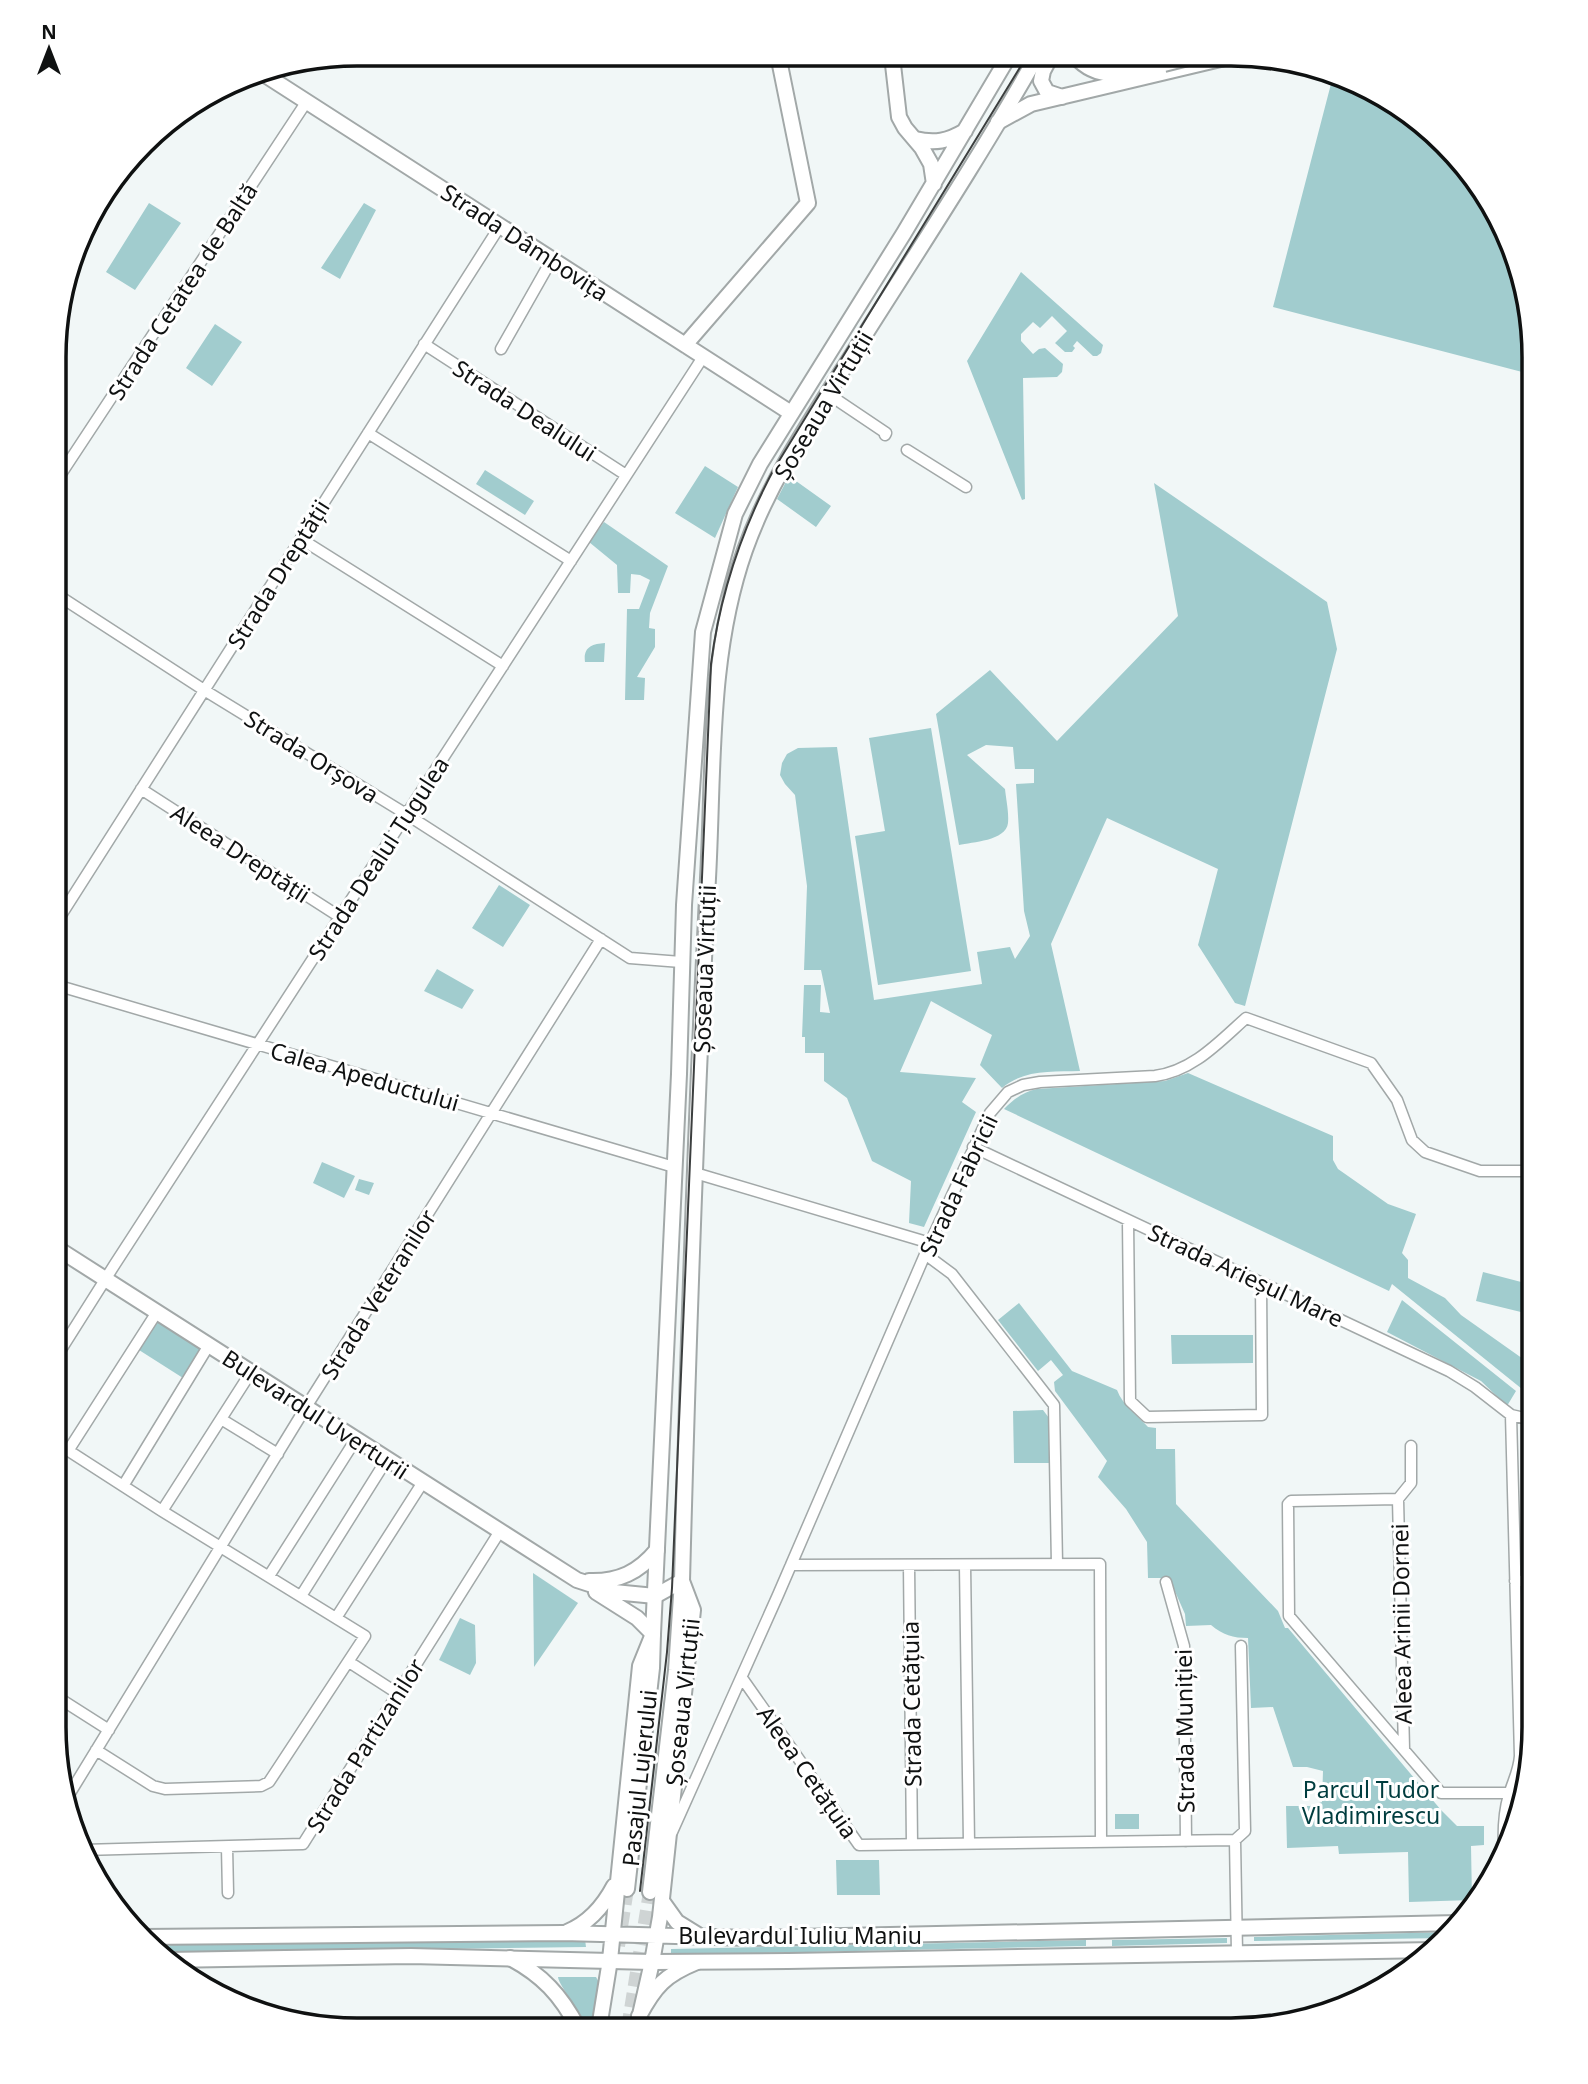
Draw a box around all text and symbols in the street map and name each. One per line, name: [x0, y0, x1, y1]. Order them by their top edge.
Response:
north arrow: [14, 14, 84, 84]
text: N: [41, 19, 57, 45]
street label: Strada Cetatea de Baltă: [100, 176, 264, 406]
street label: Strada Dâmbovița: [435, 176, 615, 308]
street label: Șoseaua Virtuții: [766, 325, 880, 485]
street label: Strada Dealului: [447, 352, 603, 468]
street label: Strada Dreptății: [219, 493, 337, 655]
street label: Strada Orșova: [239, 702, 385, 810]
street label: Strada Dealul Țugulea: [300, 750, 456, 966]
street label: Aleea Dreptății: [165, 796, 317, 910]
street label: Șoseaua Virtuții: [685, 884, 723, 1054]
street label: Calea Apeductului: [267, 1034, 463, 1118]
street label: Strada Fabricii: [911, 1109, 1005, 1261]
street label: Strada Veteranilor: [313, 1202, 443, 1385]
street label: Strada Arieșul Mare: [1143, 1216, 1349, 1334]
street label: Bulevardul Uverturii: [217, 1342, 415, 1486]
street label: Aleea Arinii Dornei: [1383, 1523, 1419, 1725]
street label: Șoseaua Virtuții: [657, 1617, 707, 1787]
street label: Strada Cetățuia: [894, 1621, 928, 1787]
street label: Strada Muniției: [1167, 1649, 1201, 1813]
street label: Strada Partizanilor: [299, 1651, 432, 1838]
street label: Pasajul Lujerului: [614, 1688, 664, 1868]
street label: Aleea Cetățuia: [750, 1699, 866, 1845]
park label: Parcul Tudor Vladimirescu: [1302, 1773, 1440, 1831]
street label: Bulevardul Iuliu Maniu: [678, 1919, 922, 1951]

